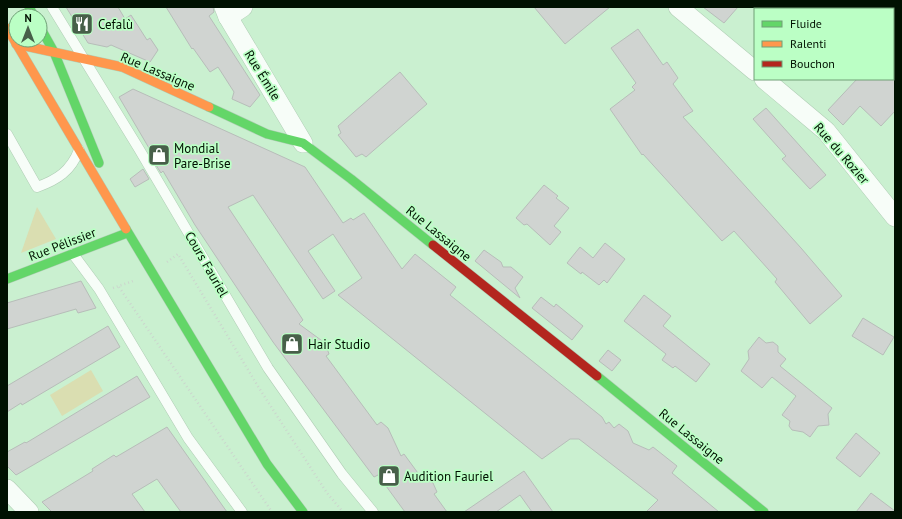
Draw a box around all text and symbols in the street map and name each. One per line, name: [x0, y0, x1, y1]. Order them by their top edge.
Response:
north arrow: [8, 8, 48, 48]
legend: [754, 8, 894, 80]
text: N: [24, 11, 32, 25]
restaurant icon: Cefalù: [69, 11, 95, 37]
place label: Cefalù: [98, 16, 133, 33]
text: Fluide: [790, 16, 822, 31]
text: Ralenti: [790, 36, 826, 51]
street label: Rue Émile: [241, 47, 285, 104]
street label: Rue Lassaigne: [118, 48, 198, 95]
text: Bouchon: [790, 56, 835, 71]
street label: Rue du Rozier: [810, 119, 873, 188]
place label: Mondial Pare-Brise: [174, 140, 231, 172]
shop icon: Mondial Pare-Brise: [146, 142, 172, 168]
street label: Rue Lassaigne: [403, 202, 475, 265]
street label: Rue Pélissier: [26, 224, 99, 265]
street label: Cours Fauriel: [181, 228, 232, 300]
shop icon: Hair Studio: [279, 331, 305, 357]
place label: Hair Studio: [308, 336, 370, 353]
street label: Rue Lassaigne: [656, 405, 728, 468]
shop icon: Audition Fauriel: [376, 463, 402, 489]
place label: Audition Fauriel: [404, 468, 493, 485]

